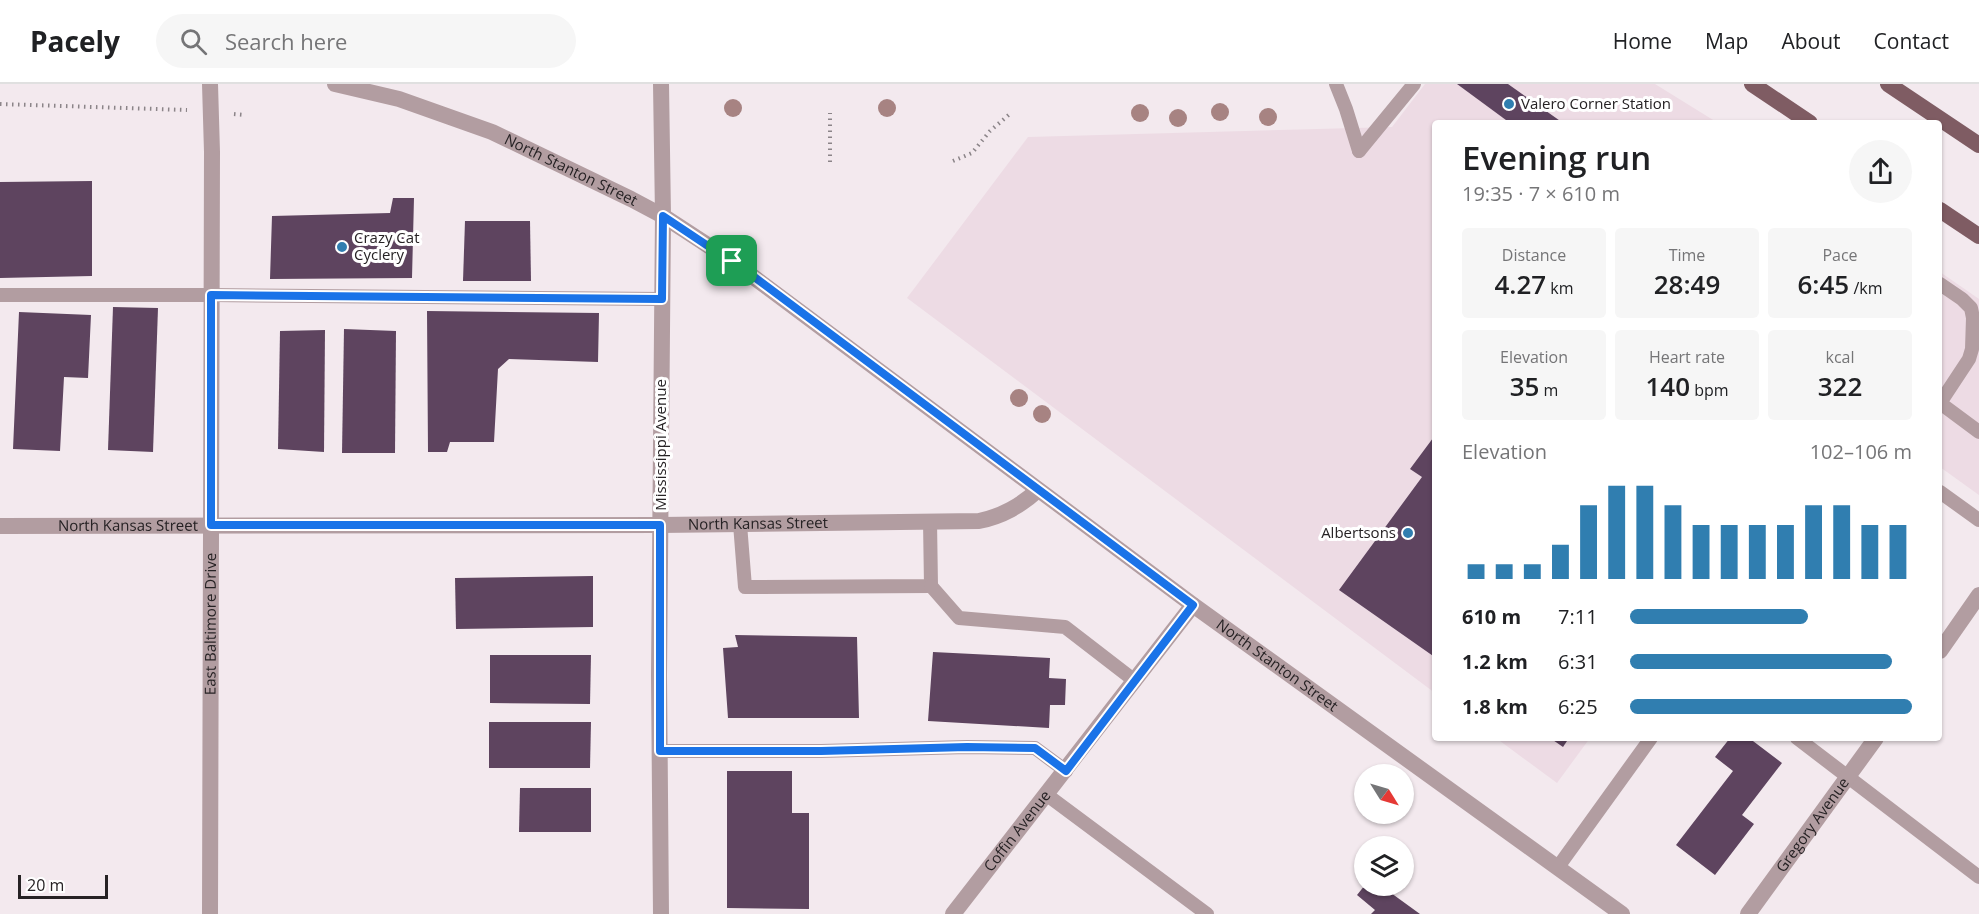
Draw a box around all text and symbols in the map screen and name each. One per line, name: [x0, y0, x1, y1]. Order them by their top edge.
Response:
search box: [156, 14, 576, 68]
text: Pacely: [30, 22, 120, 60]
icon: search: [177, 25, 210, 58]
text: Search here: [225, 26, 347, 56]
text: Home: [1613, 27, 1672, 55]
text: Map: [1705, 27, 1748, 55]
text: About: [1781, 27, 1841, 55]
text: Contact: [1874, 27, 1949, 55]
place label: Valero Corner Station: [1521, 93, 1671, 113]
marker: Valero Corner Station: [1502, 97, 1516, 111]
street label: North Stanton Street: [501, 129, 642, 210]
text: Evening run: [1462, 135, 1651, 180]
button: share: [1849, 140, 1912, 203]
text: 19:35 · 7 × 610 m: [1462, 180, 1620, 207]
place label: Crazy Cat Cyclery: [354, 227, 420, 264]
pin: [706, 235, 757, 286]
marker: Crazy Cat Cyclery: [335, 240, 349, 254]
icon: arrive: [715, 244, 748, 277]
text: Distance: [1502, 244, 1566, 266]
text: Time: [1669, 244, 1705, 266]
text: Pace: [1822, 244, 1858, 266]
text: 4.27: [1494, 266, 1546, 302]
text: 28:49: [1654, 266, 1720, 302]
text: 6:45: [1798, 266, 1849, 302]
text: km: [1546, 277, 1574, 299]
text: /km: [1849, 277, 1882, 299]
text: Elevation: [1500, 346, 1568, 368]
text: Heart rate: [1649, 346, 1725, 368]
text: kcal: [1826, 346, 1855, 368]
text: 35: [1510, 368, 1539, 404]
text: 140: [1645, 368, 1690, 404]
text: 322: [1818, 368, 1862, 404]
street label: Mississippi Avenue: [650, 379, 670, 511]
text: m: [1539, 379, 1558, 401]
text: bpm: [1690, 379, 1729, 401]
text: Elevation: [1462, 438, 1547, 465]
text: 102–106 m: [1810, 438, 1912, 465]
street label: North Kansas Street: [688, 512, 828, 534]
street label: North Kansas Street: [58, 515, 198, 535]
place label: Albertsons: [1321, 522, 1396, 542]
marker: Albertsons: [1401, 526, 1415, 540]
street label: East Baltimore Drive: [200, 553, 220, 695]
text: 610 m: [1462, 603, 1521, 630]
text: 7:11: [1558, 603, 1598, 630]
street label: North Stanton Street: [1213, 614, 1342, 715]
text: 1.2 km: [1462, 648, 1528, 675]
text: 6:31: [1558, 648, 1598, 675]
text: 1.8 km: [1462, 693, 1528, 720]
text: 6:25: [1558, 693, 1598, 720]
north arrow: [1354, 764, 1414, 824]
map controls: [1354, 764, 1414, 896]
street label: Gregory Avenue: [1771, 773, 1853, 876]
street label: Coffin Avenue: [979, 786, 1054, 875]
button: layers: [1354, 836, 1414, 896]
scale bar: [18, 872, 108, 900]
text: 20 m: [27, 874, 64, 896]

